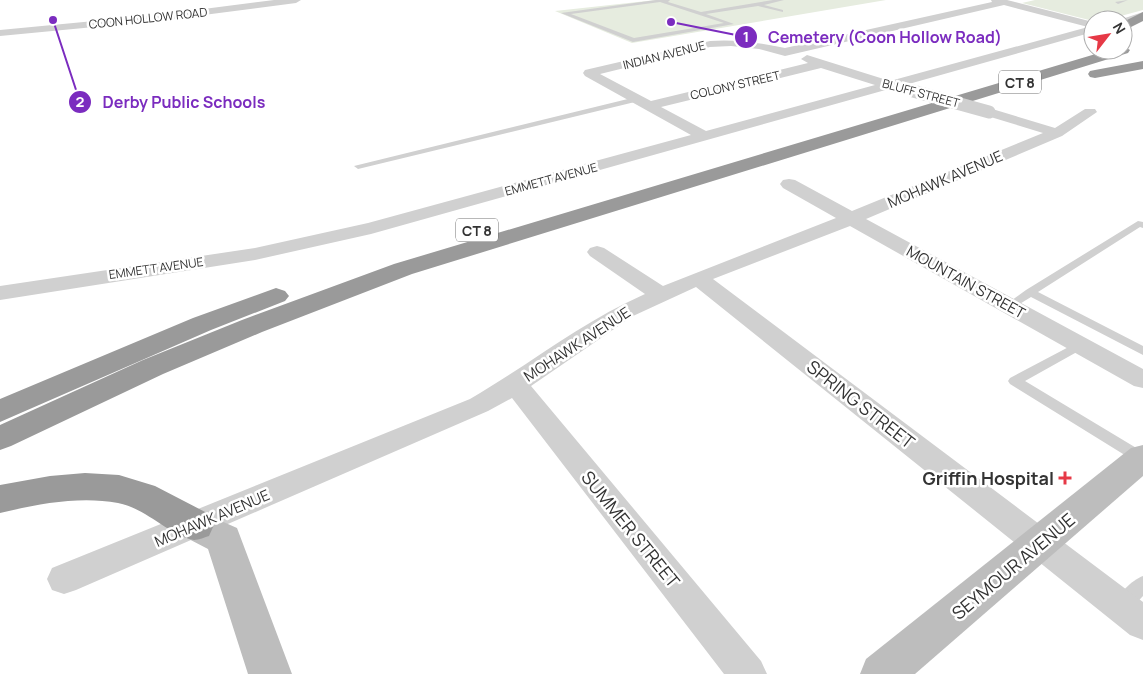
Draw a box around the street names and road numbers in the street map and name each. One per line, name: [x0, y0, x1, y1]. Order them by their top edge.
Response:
street label: COON HOLLOW ROAD: [88, 3, 208, 33]
street label: INDIAN AVENUE: [621, 37, 707, 73]
street label: COLONY STREET: [688, 66, 782, 104]
road number: CT 8: [999, 70, 1041, 94]
street label: BLUFF STREET: [880, 75, 962, 112]
street label: MOHAWK AVENUE: [884, 145, 1006, 213]
street label: EMMETT AVENUE: [503, 158, 599, 200]
road number: CT 8: [456, 218, 498, 242]
street label: MOUNTAIN STREET: [903, 241, 1029, 323]
street label: EMMETT AVENUE: [108, 253, 204, 283]
street label: MOHAWK AVENUE: [520, 302, 634, 386]
street label: SPRING STREET: [802, 354, 920, 454]
street label: SUMMER STREET: [576, 466, 686, 593]
street label: MOHAWK AVENUE: [151, 484, 273, 552]
street label: SEYMOUR AVENUE: [946, 507, 1080, 625]

